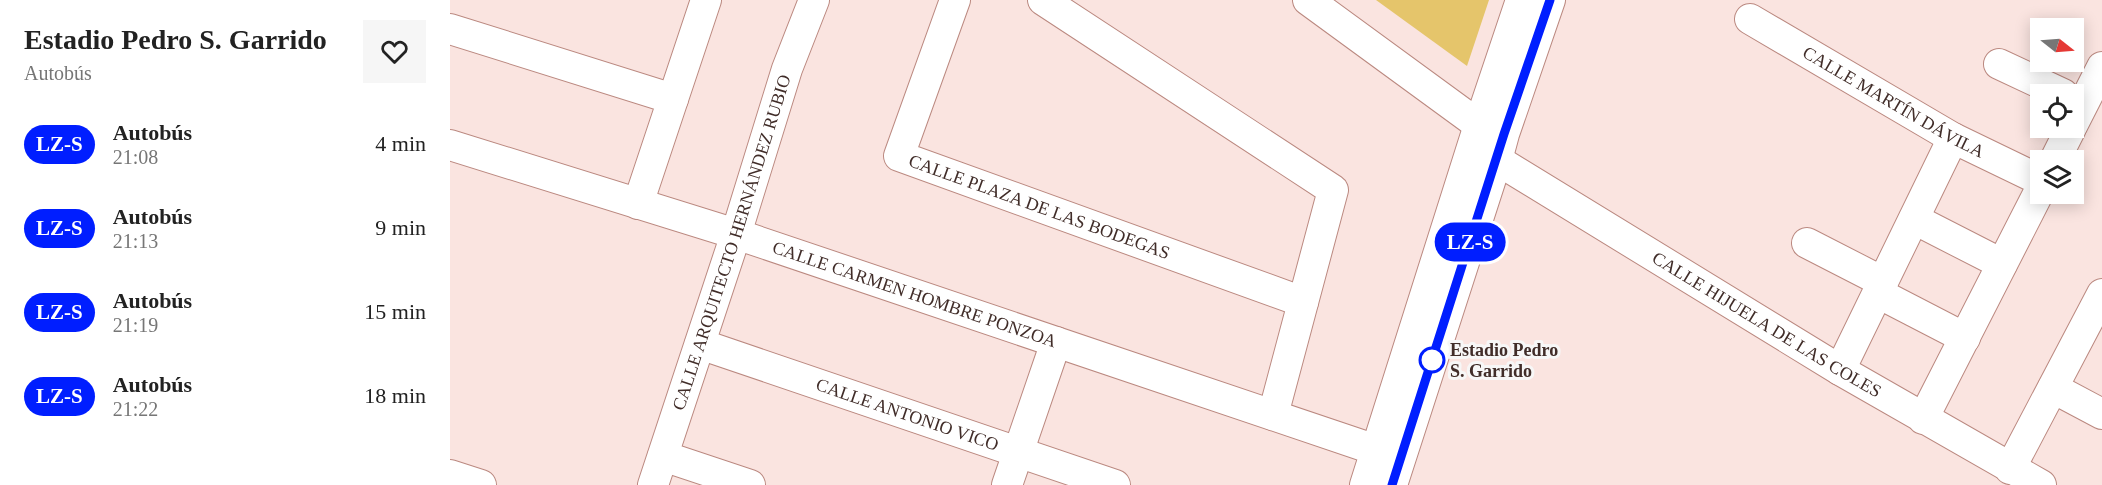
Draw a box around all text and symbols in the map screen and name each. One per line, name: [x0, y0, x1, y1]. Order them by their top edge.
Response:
north arrow: [2030, 18, 2084, 72]
map controls: [2030, 18, 2084, 204]
button: heart: [363, 20, 426, 83]
text: Estadio Pedro S. Garrido: [24, 24, 327, 55]
street label: CALLE MARTÍN DÁVILA: [1799, 42, 1988, 162]
text: Autobús: [24, 62, 92, 84]
street label: CALLE ARQUITECTO HERNÁNDEZ RUBIO: [668, 72, 795, 413]
button: locate: [2030, 84, 2084, 138]
text: Autobús: [113, 120, 192, 145]
text: 4 min: [375, 131, 426, 156]
text: LZ-S: [36, 132, 83, 156]
text: 21:08: [113, 146, 158, 168]
street label: CALLE PLAZA DE LAS BODEGAS: [906, 150, 1173, 263]
button: layers: [2030, 150, 2084, 204]
text: Autobús: [113, 204, 192, 229]
text: 9 min: [375, 215, 426, 240]
text: LZ-S: [36, 216, 83, 240]
line badge: LZ-S: [1428, 222, 1512, 262]
text: 21:13: [113, 230, 158, 252]
text: LZ-S: [1447, 230, 1493, 254]
street label: CALLE CARMEN HOMBRE PONZOA: [770, 237, 1059, 351]
street label: CALLE HIJUELA DE LAS COLES: [1649, 248, 1885, 401]
text: Autobús: [113, 288, 192, 313]
text: 15 min: [364, 299, 426, 324]
text: LZ-S: [36, 300, 83, 324]
text: 21:19: [113, 314, 158, 336]
place label: Estadio Pedro S. Garrido: [1450, 340, 1558, 381]
marker: Estadio Pedro S. Garrido: [1419, 347, 1445, 373]
text: Autobús: [113, 372, 192, 397]
street label: CALLE ANTONIO VICO: [814, 374, 1001, 455]
text: 18 min: [364, 383, 426, 408]
text: LZ-S: [36, 384, 83, 408]
text: 21:22: [113, 398, 158, 420]

